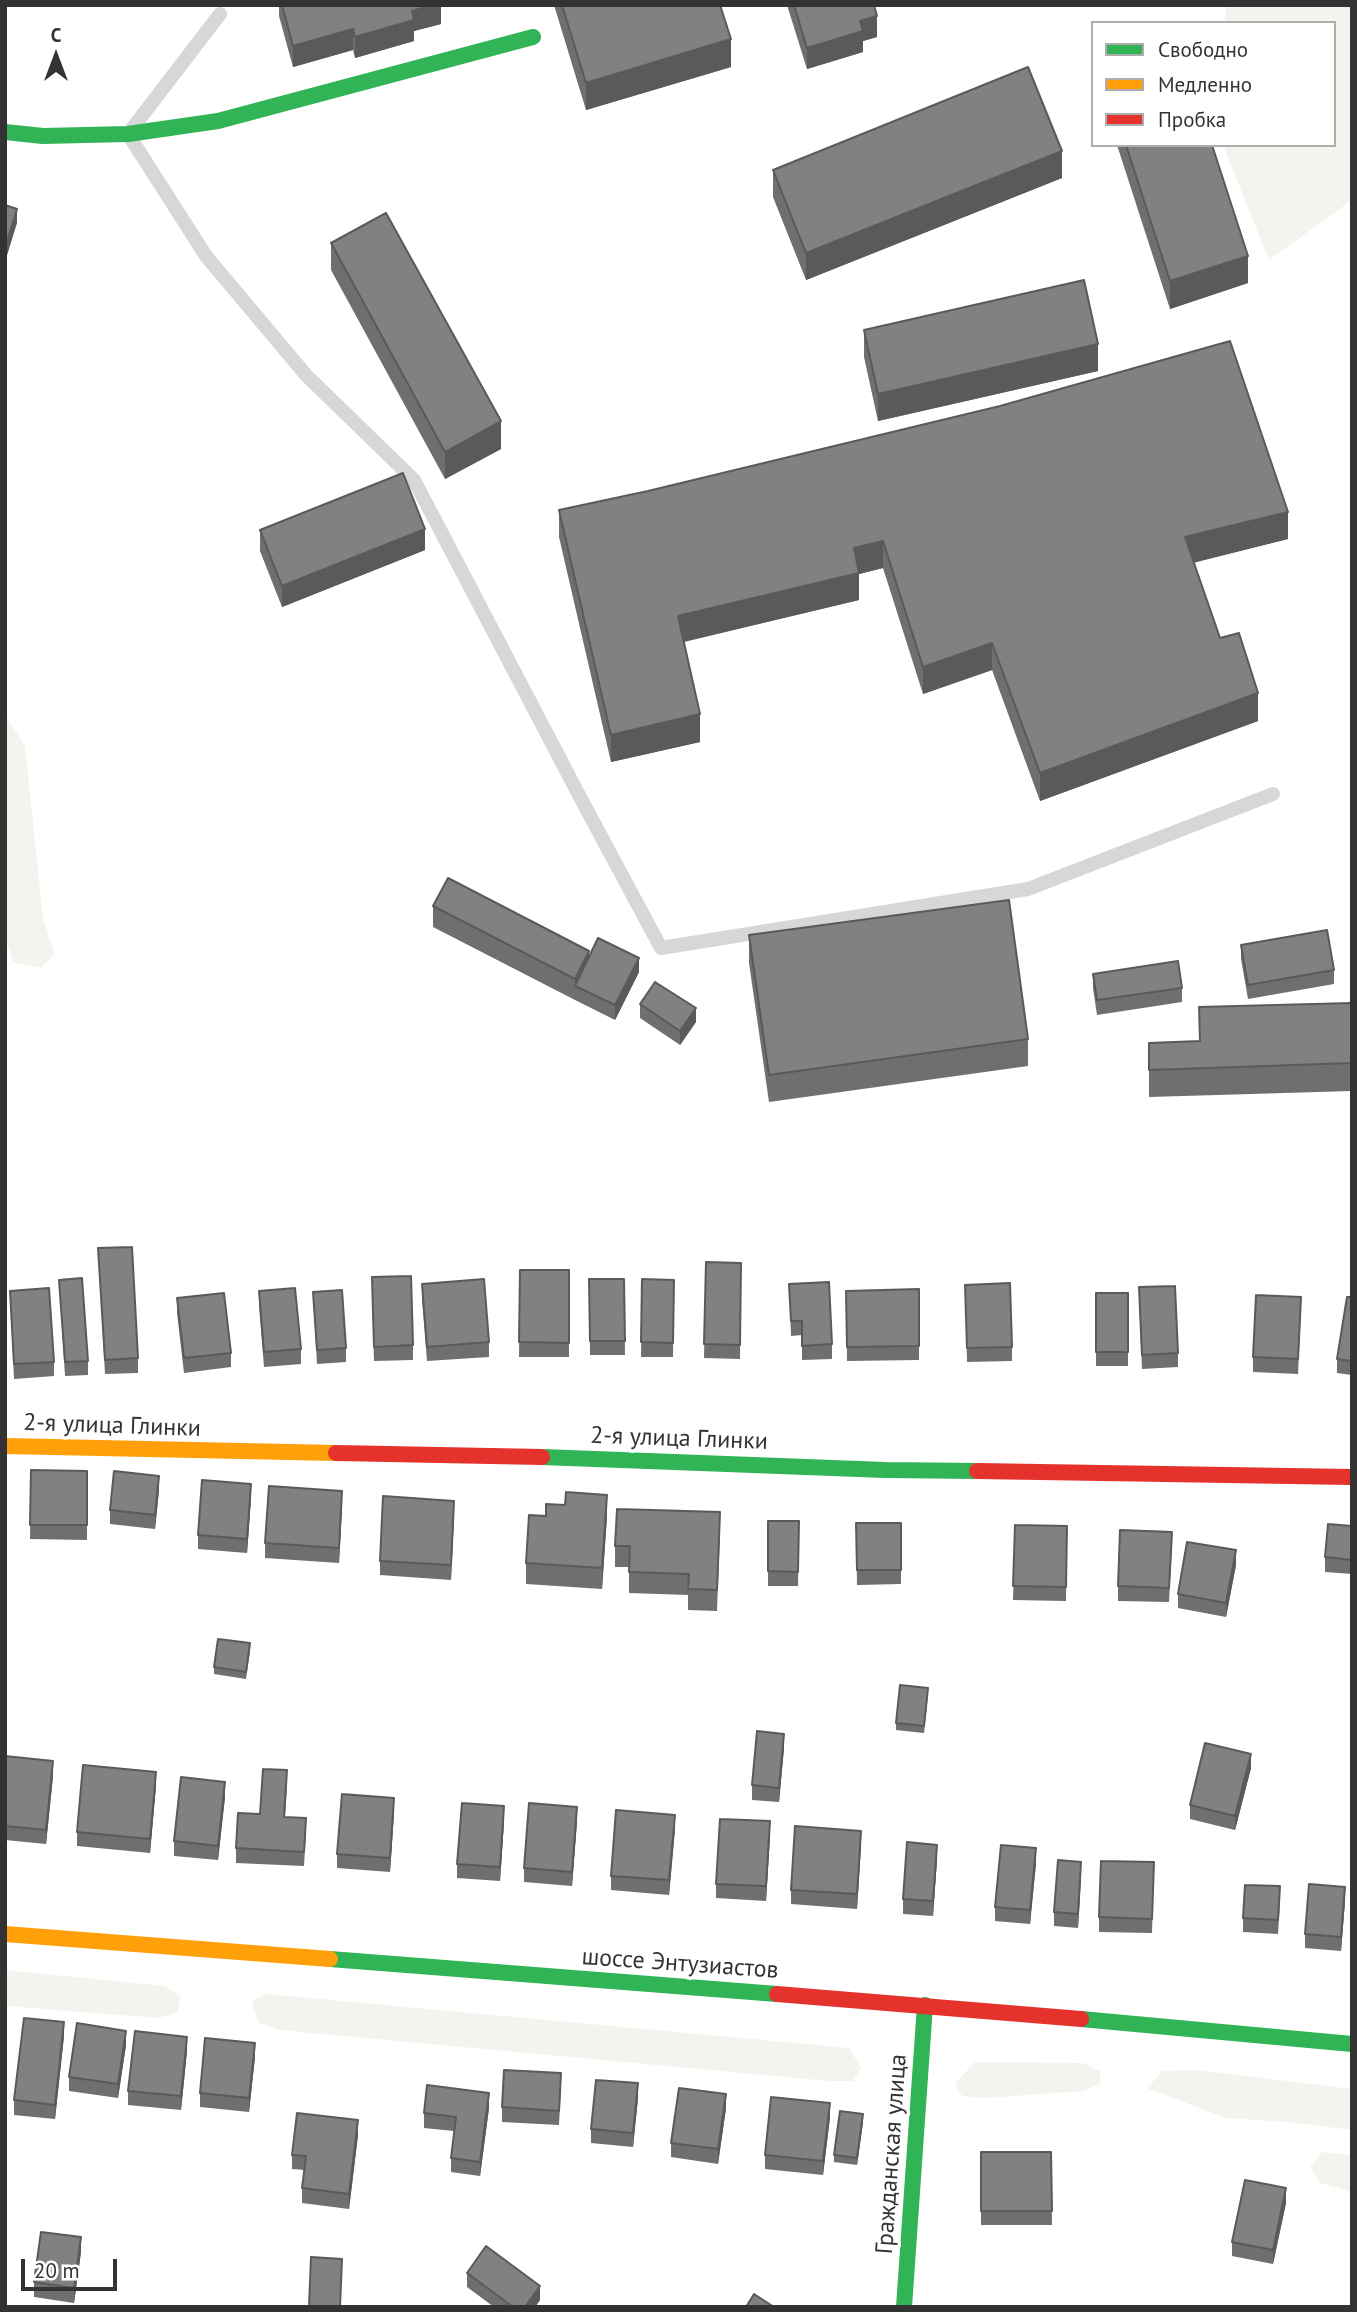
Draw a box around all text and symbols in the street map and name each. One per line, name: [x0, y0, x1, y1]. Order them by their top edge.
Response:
north arrow: [21, 21, 91, 91]
legend: [1091, 21, 1336, 147]
text: С: [51, 23, 61, 47]
text: Свободно: [1158, 36, 1248, 63]
text: Медленно: [1158, 71, 1252, 98]
text: Пробка: [1158, 106, 1226, 133]
street label: 2-я улица Глинки: [23, 1409, 201, 1443]
street label: 2-я улица Глинки: [590, 1422, 768, 1456]
street label: шоссе Энтузиастов: [581, 1943, 779, 1985]
street label: Гражданская улица: [871, 2053, 913, 2255]
scale bar: [24, 2246, 121, 2290]
text: 20 m: [34, 2257, 80, 2284]

